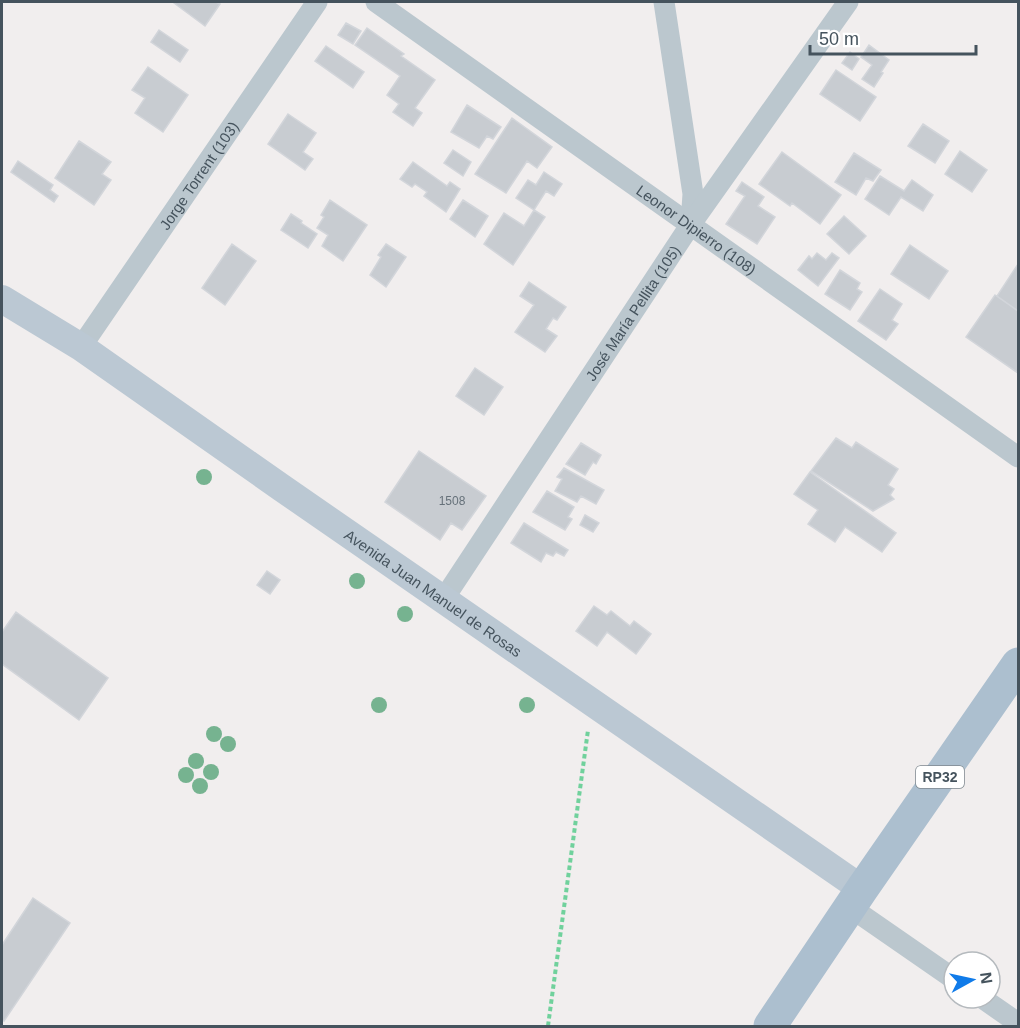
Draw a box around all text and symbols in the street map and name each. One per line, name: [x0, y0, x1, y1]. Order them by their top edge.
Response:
scale bar: [810, 18, 976, 56]
text: 50 m: [819, 29, 859, 49]
street label: Jorge Torrent (103): [155, 118, 241, 233]
street label: Leonor Dipierro (108): [634, 181, 760, 277]
street label: José María Pellita (105): [582, 242, 683, 384]
house number: 1508: [439, 494, 466, 508]
street label: Avenida Juan Manuel de Rosas: [342, 525, 525, 660]
road number: RP32: [916, 766, 964, 788]
north arrow: [942, 950, 1002, 1010]
text: N: [977, 971, 996, 985]

